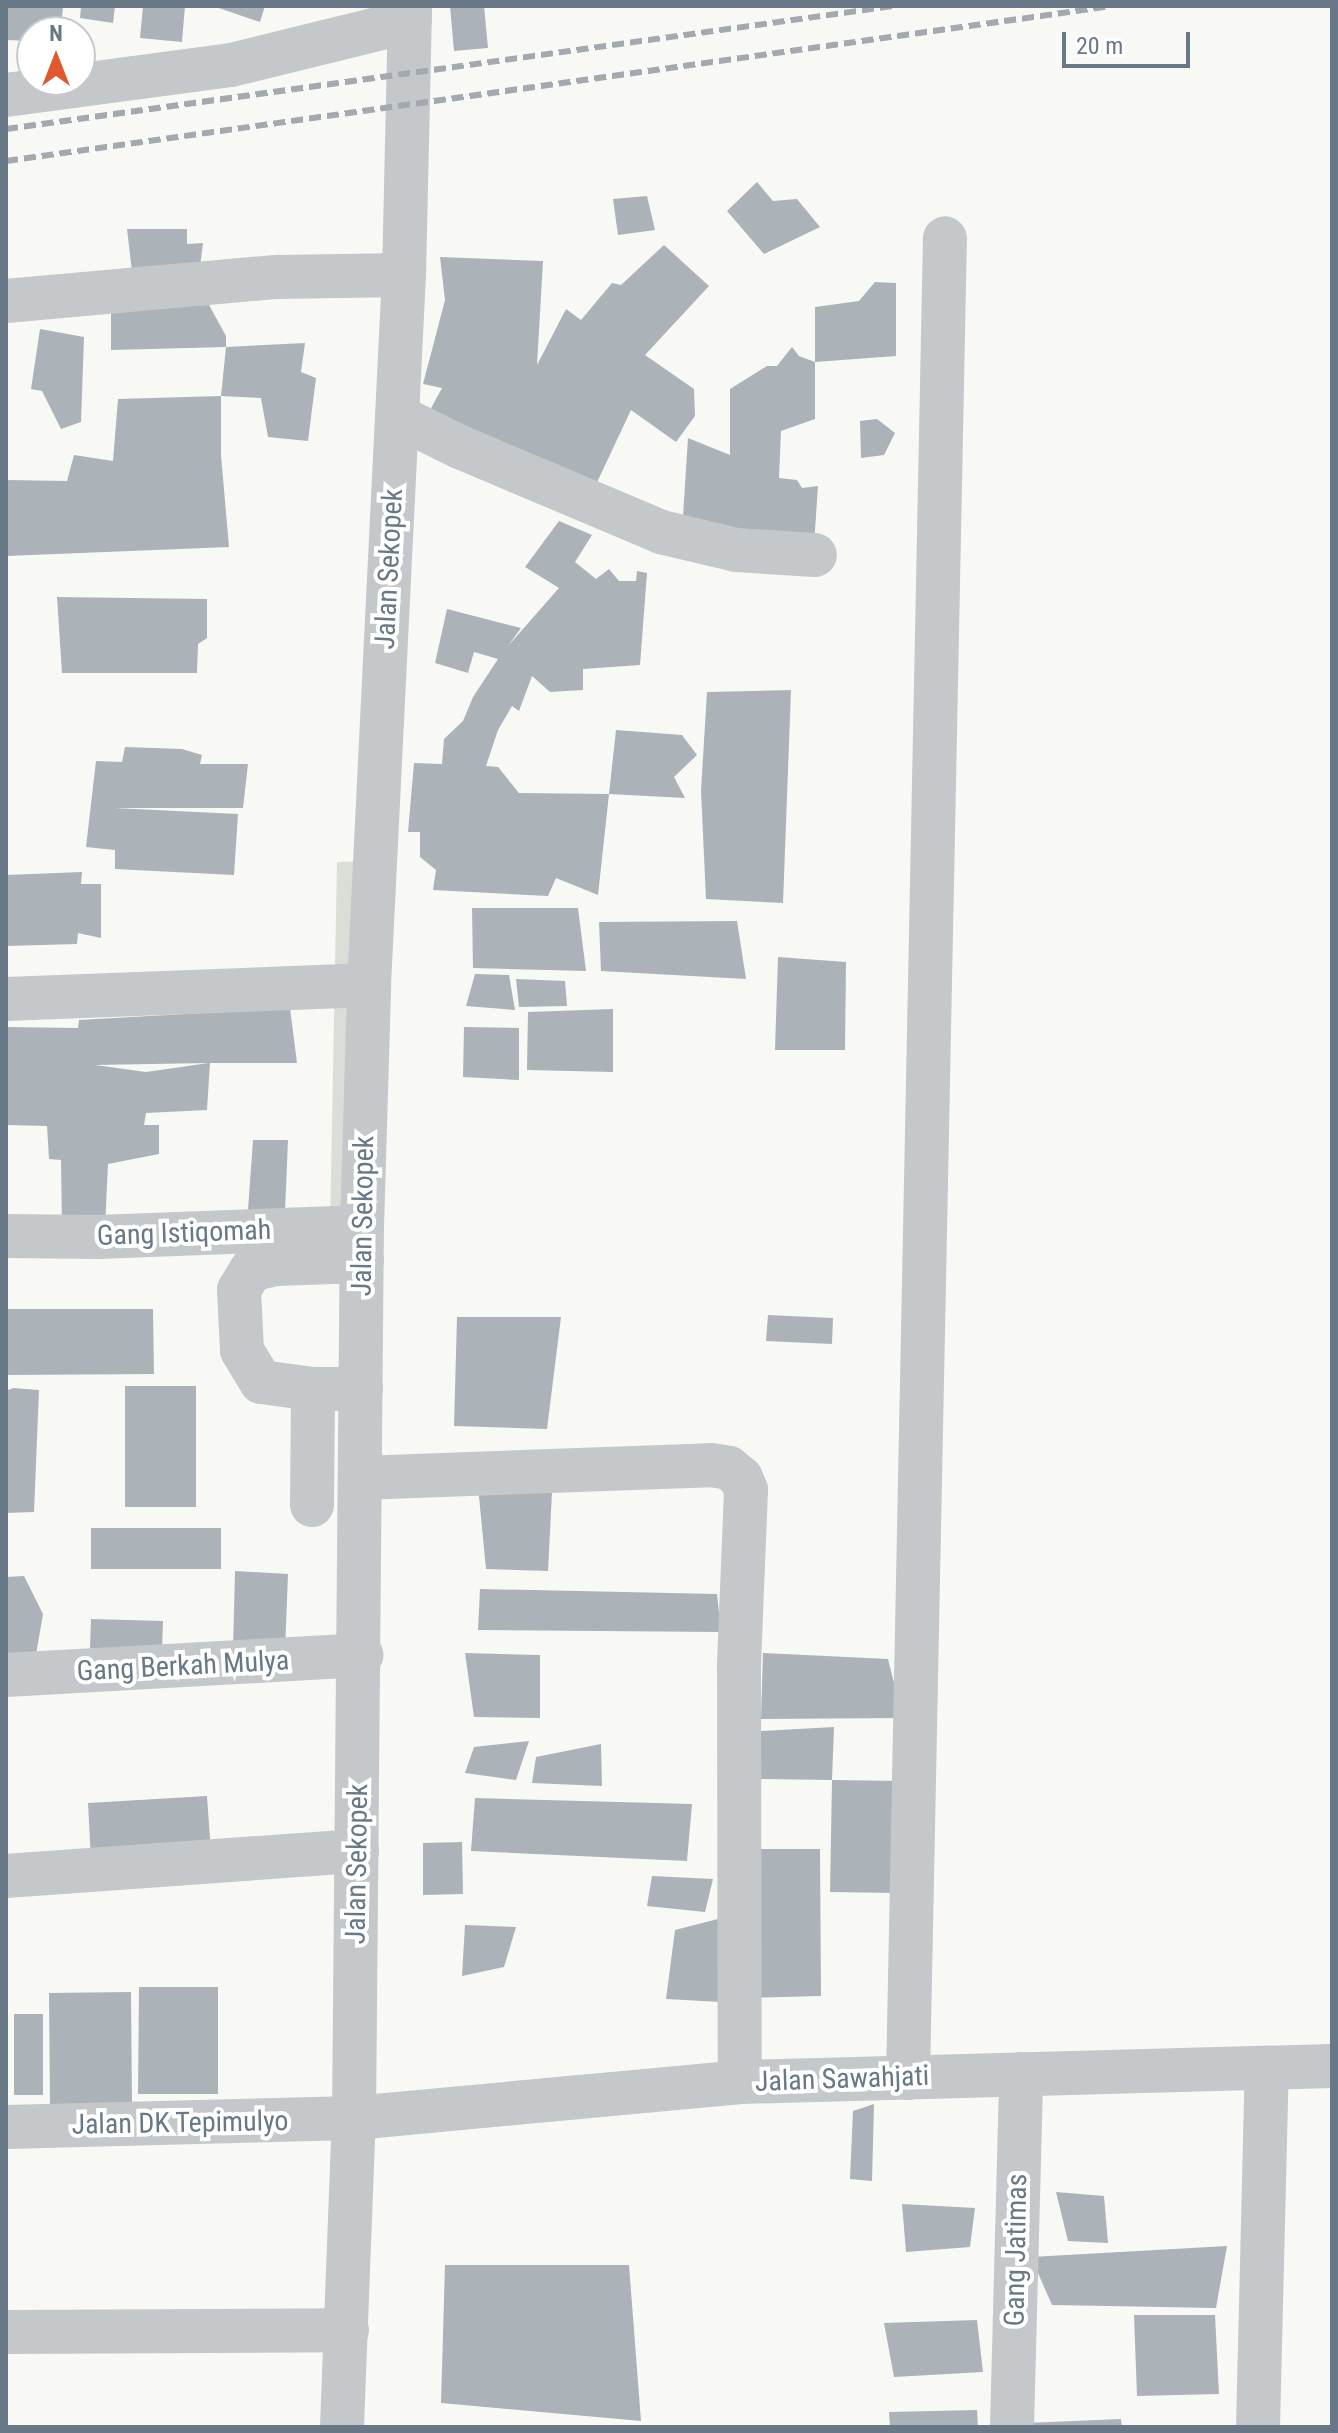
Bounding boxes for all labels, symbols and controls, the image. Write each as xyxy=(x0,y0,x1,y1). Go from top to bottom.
north arrow xyxy=(16,16,96,96)
scale bar xyxy=(1066,16,1194,66)
text: N xyxy=(49,21,63,46)
text: 20 m xyxy=(1076,32,1123,60)
street label: Jalan Sekopek xyxy=(368,488,410,650)
street label: Jalan Sekopek xyxy=(345,1135,381,1297)
street label: Gang Istiqomah xyxy=(96,1213,272,1253)
street label: Gang Berkah Mulya xyxy=(76,1644,290,1688)
street label: Jalan Sekopek xyxy=(339,1783,375,1945)
street label: Jalan Sawahjati xyxy=(754,2059,930,2099)
street label: Jalan DK Tepimulyo xyxy=(71,2104,289,2142)
street label: Gang Jatimas xyxy=(998,2173,1034,2327)

